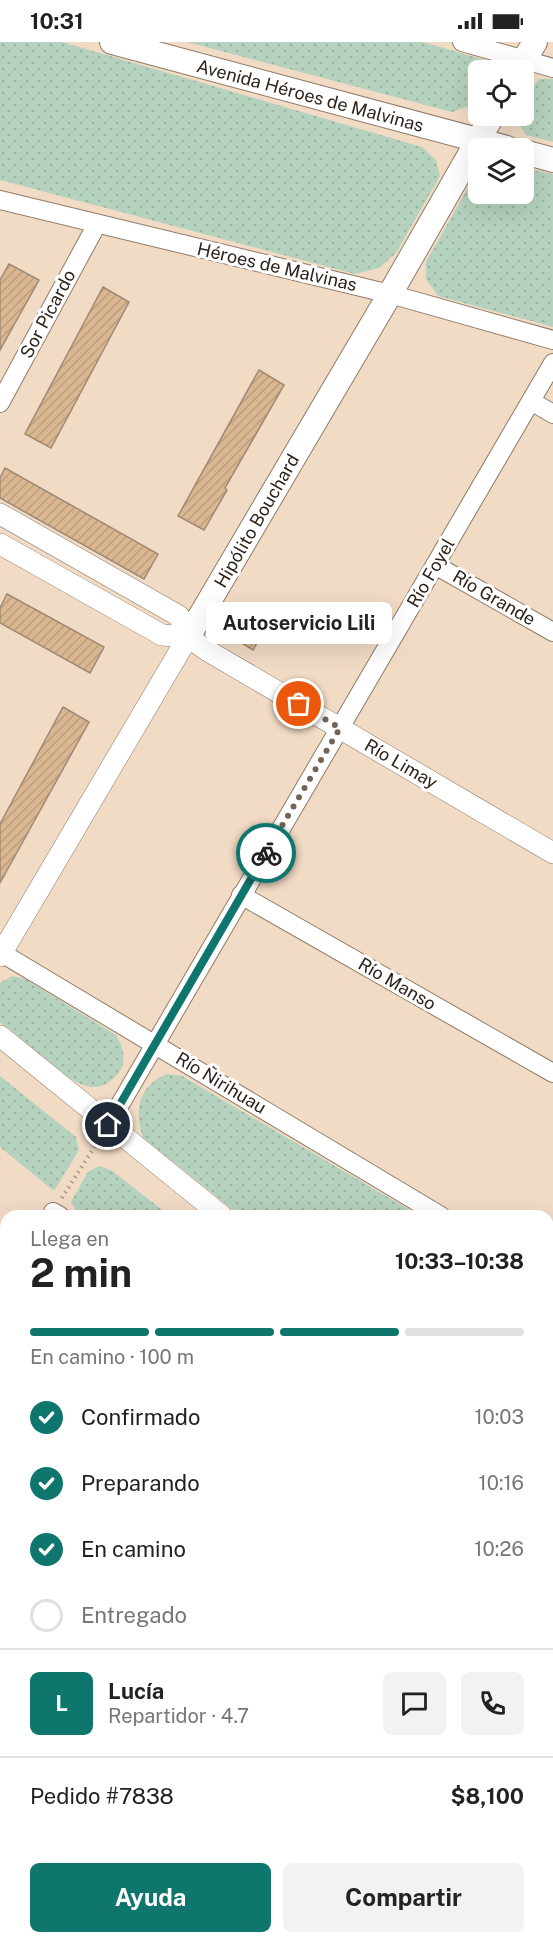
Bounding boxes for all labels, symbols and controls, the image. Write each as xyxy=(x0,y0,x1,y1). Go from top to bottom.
text: 10:31 xyxy=(30,8,84,34)
street label: Avenida Héroes de Malvinas xyxy=(194,55,426,136)
map controls xyxy=(468,60,534,204)
button: locate xyxy=(468,60,534,126)
button: layers xyxy=(468,138,534,204)
street label: Héroes de Malvinas xyxy=(195,238,359,295)
street label: Sor Picardo xyxy=(16,266,80,362)
street label: Hipólito Bouchard xyxy=(210,450,303,591)
street label: Río Foyel xyxy=(402,534,459,611)
street label: Río Grande xyxy=(449,565,539,630)
callout: Autoservicio Lili xyxy=(206,602,392,644)
text: Autoservicio Lili xyxy=(223,611,375,635)
pin xyxy=(273,678,324,729)
icon: bag xyxy=(282,687,315,720)
street label: Río Limay xyxy=(361,734,442,793)
courier xyxy=(236,823,296,883)
icon: bike xyxy=(250,837,283,870)
street label: Río Manso xyxy=(355,953,440,1014)
street label: Río Ñirihuau xyxy=(172,1046,271,1118)
pin xyxy=(82,1099,133,1150)
icon: home xyxy=(91,1108,124,1141)
text: Llega en xyxy=(30,1227,109,1251)
text: 10:33–10:38 xyxy=(395,1248,524,1274)
text: 2 min xyxy=(30,1250,132,1296)
text: En camino · 100 m xyxy=(30,1345,194,1369)
icon: check xyxy=(30,1401,63,1434)
text: Confirmado xyxy=(81,1404,200,1430)
text: 10:03 xyxy=(474,1405,524,1429)
icon: check xyxy=(30,1467,63,1500)
text: Preparando xyxy=(81,1470,200,1496)
text: 10:16 xyxy=(479,1471,524,1495)
icon: check xyxy=(30,1533,63,1566)
text: En camino xyxy=(81,1536,186,1562)
text: 10:26 xyxy=(474,1537,524,1561)
text: Entregado xyxy=(81,1602,187,1628)
button: chat xyxy=(383,1672,446,1735)
button: phone xyxy=(461,1672,524,1735)
text: Lucía xyxy=(108,1678,164,1704)
text: L xyxy=(55,1690,68,1716)
text: Repartidor · 4.7 xyxy=(108,1704,249,1728)
text: Pedido #7838 xyxy=(30,1783,174,1809)
text: $8,100 xyxy=(450,1783,524,1809)
button: Ayuda xyxy=(30,1863,271,1932)
button: Compartir xyxy=(283,1863,524,1932)

